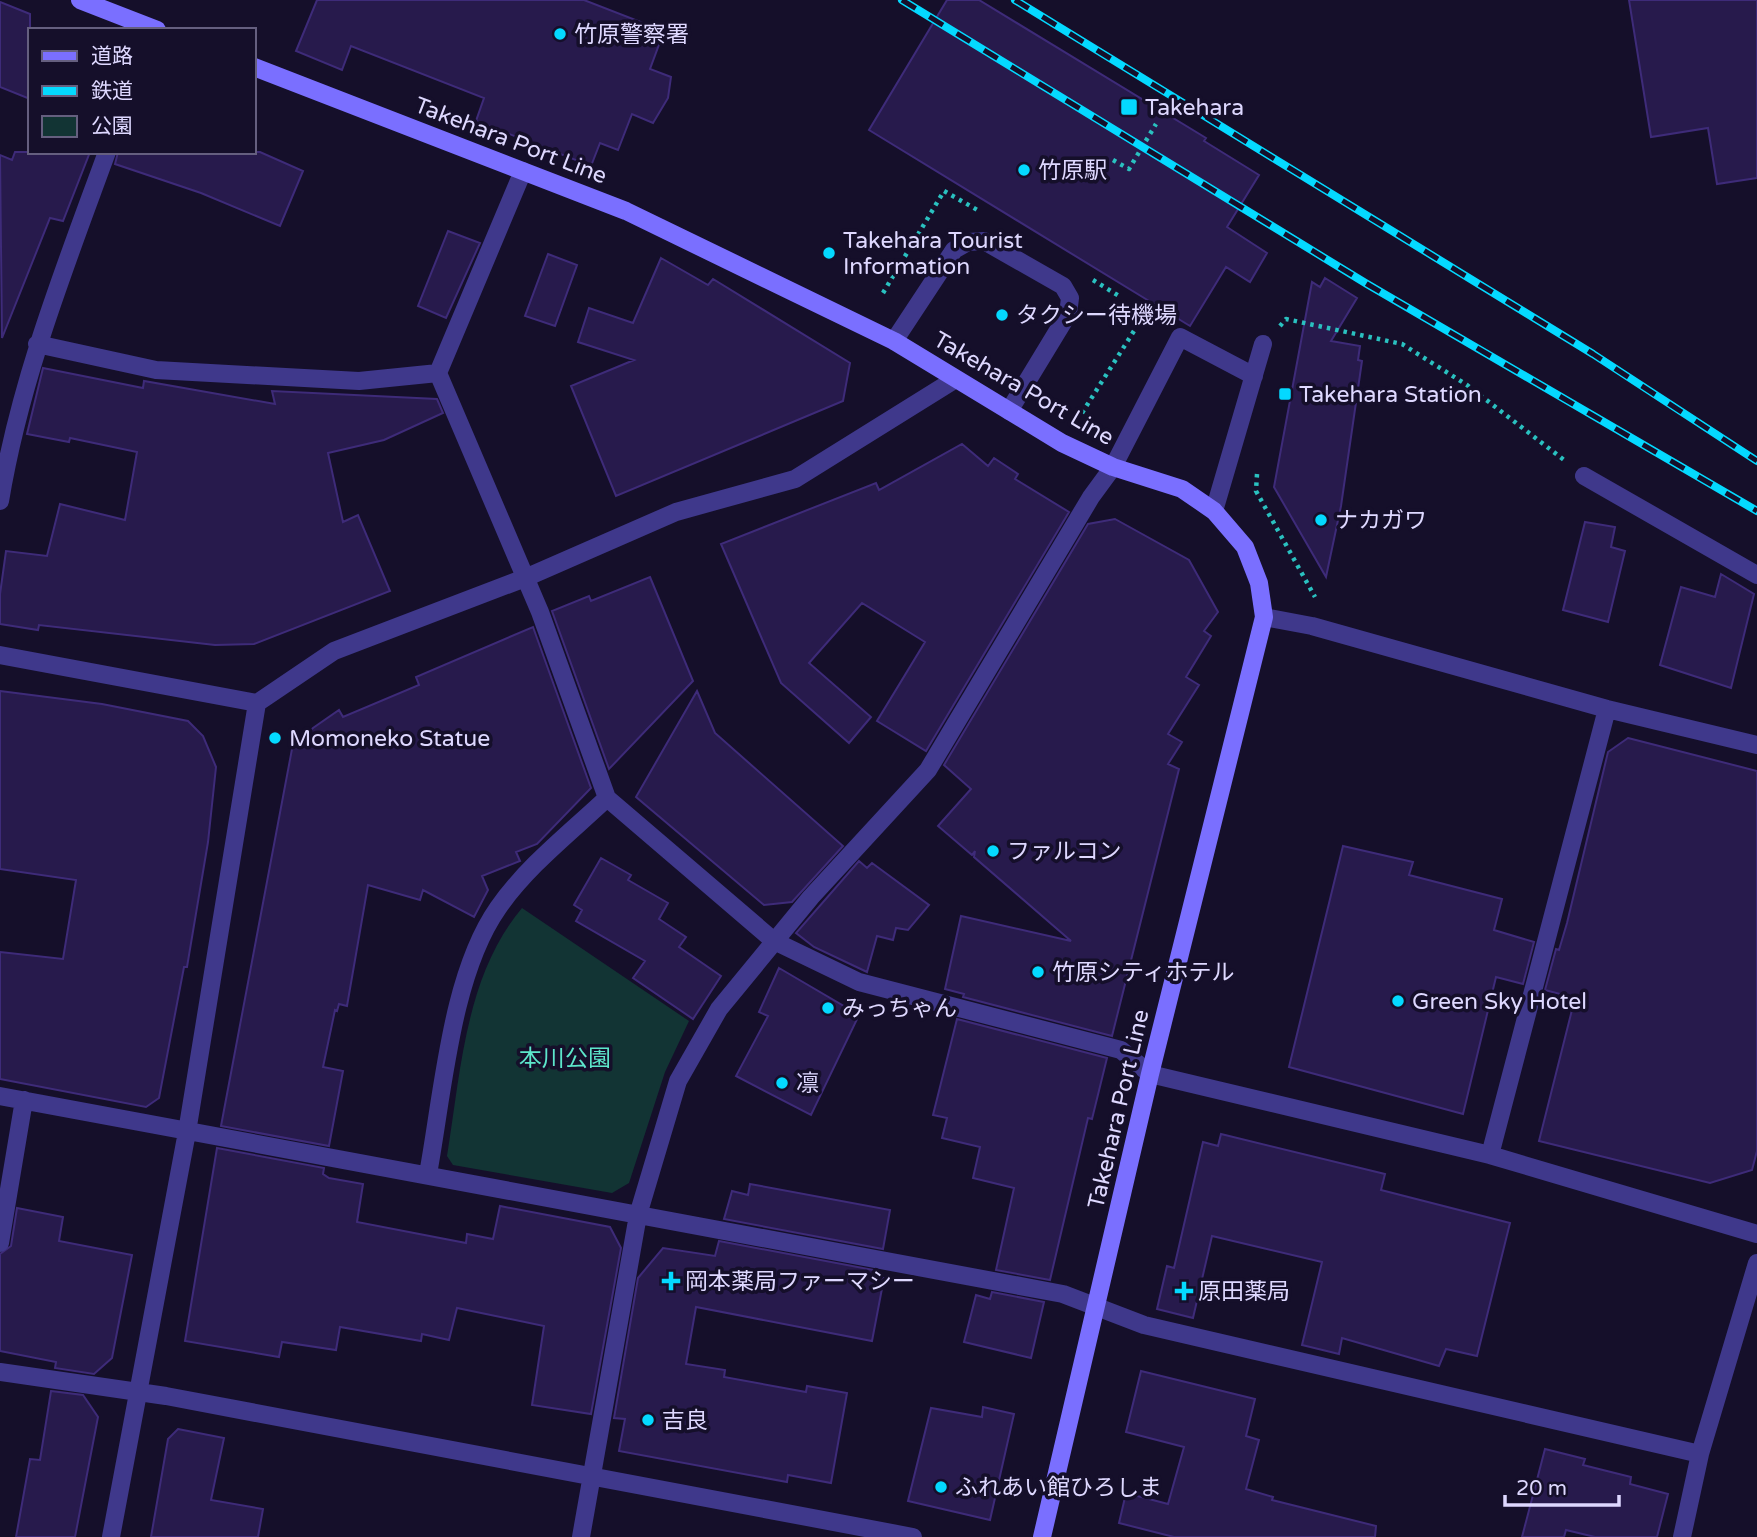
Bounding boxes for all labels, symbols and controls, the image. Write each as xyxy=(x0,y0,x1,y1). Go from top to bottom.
place label: 竹原警察署 xyxy=(574,21,689,49)
marker: 竹原警察署 xyxy=(552,26,568,42)
legend xyxy=(28,28,256,154)
text: 道路 xyxy=(91,44,133,69)
text: 鉄道 xyxy=(91,79,133,104)
street label: Takehara Port Line xyxy=(411,91,611,191)
place label: Takehara xyxy=(1145,94,1244,122)
marker: Takehara xyxy=(1119,97,1139,117)
text: 公園 xyxy=(91,114,133,139)
place label: 竹原駅 xyxy=(1038,157,1107,185)
marker: 竹原駅 xyxy=(1016,162,1032,178)
place label: Takehara Tourist Information xyxy=(843,227,1023,281)
marker: Takehara Tourist Information xyxy=(821,245,837,261)
place label: タクシー待機場 xyxy=(1016,302,1177,330)
marker: タクシー待機場 xyxy=(994,307,1010,323)
street label: Takehara Port Line xyxy=(928,326,1119,452)
place label: Takehara Station xyxy=(1299,381,1482,409)
marker: Takehara Station xyxy=(1277,386,1293,402)
place label: ナカガワ xyxy=(1335,507,1427,535)
marker: ナカガワ xyxy=(1313,512,1329,528)
place label: Momoneko Statue xyxy=(289,725,490,753)
marker: Momoneko Statue xyxy=(267,730,283,746)
place label: ファルコン xyxy=(1007,838,1122,866)
marker: ファルコン xyxy=(985,843,1001,859)
place label: 竹原シティホテル xyxy=(1052,959,1235,987)
marker: 竹原シティホテル xyxy=(1030,964,1046,980)
place label: Green Sky Hotel xyxy=(1412,988,1587,1016)
marker: Green Sky Hotel xyxy=(1390,993,1406,1009)
place label: みっちゃん xyxy=(842,995,957,1023)
marker: みっちゃん xyxy=(820,1000,836,1016)
street label: Takehara Port Line xyxy=(1082,1007,1156,1212)
park label: 本川公園 xyxy=(519,1045,611,1073)
place label: 凛 xyxy=(796,1070,819,1098)
marker: 凛 xyxy=(774,1075,790,1091)
place label: 岡本薬局ファーマシー xyxy=(685,1268,915,1296)
marker: 岡本薬局ファーマシー xyxy=(663,1273,679,1289)
place label: 原田薬局 xyxy=(1198,1278,1290,1306)
marker: 原田薬局 xyxy=(1176,1283,1192,1299)
place label: 吉良 xyxy=(662,1407,708,1435)
marker: 吉良 xyxy=(640,1412,656,1428)
scale bar xyxy=(1505,1464,1619,1508)
place label: ふれあい館ひろしま xyxy=(955,1474,1162,1502)
text: 20 m xyxy=(1516,1476,1567,1501)
marker: ふれあい館ひろしま xyxy=(933,1479,949,1495)

